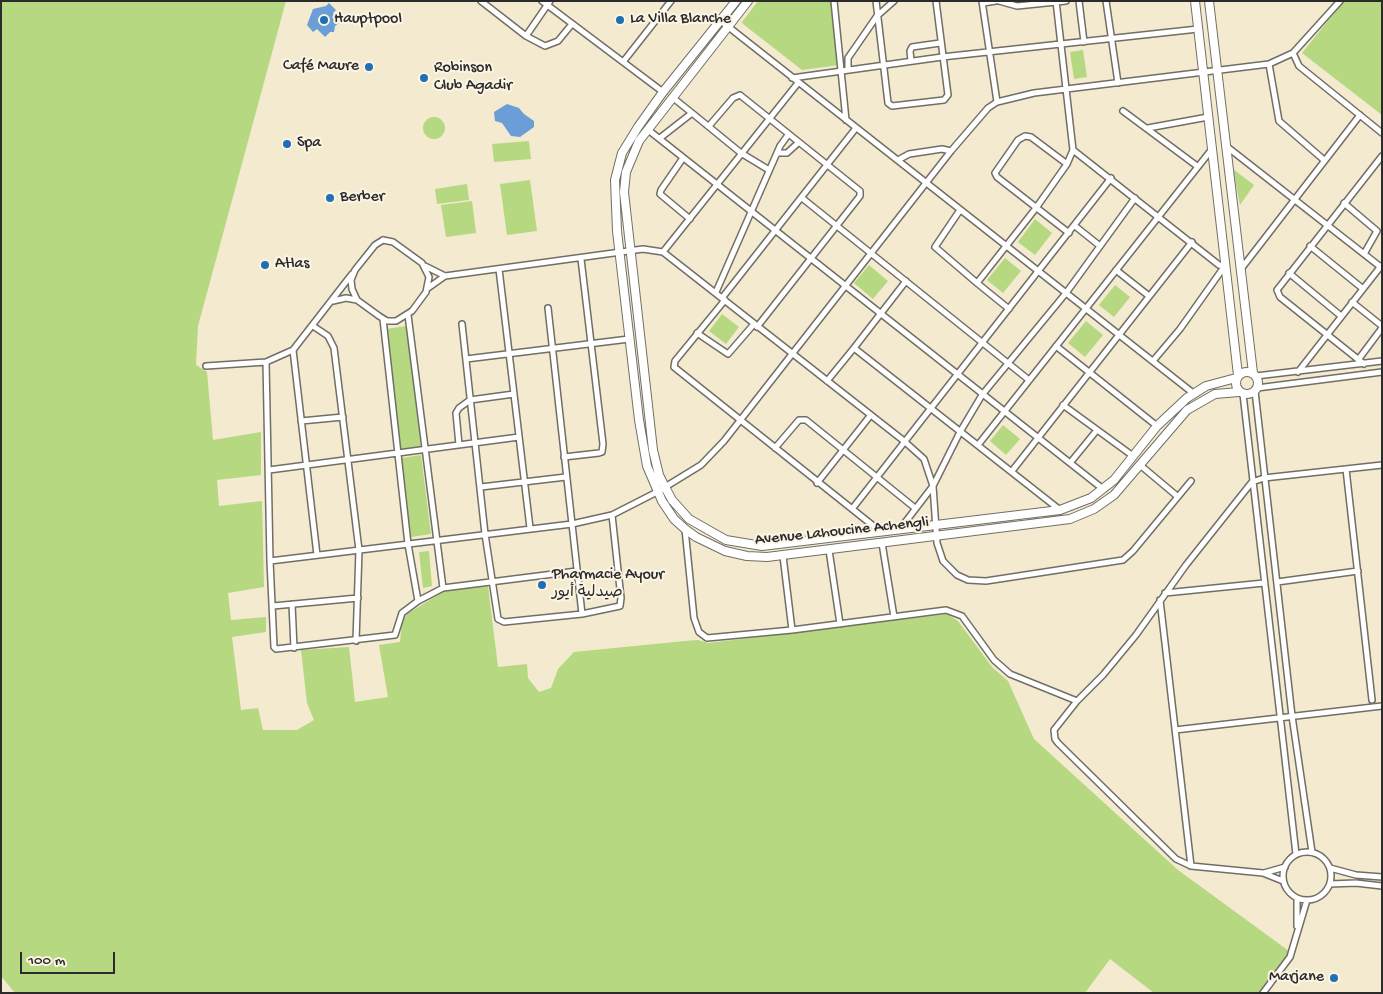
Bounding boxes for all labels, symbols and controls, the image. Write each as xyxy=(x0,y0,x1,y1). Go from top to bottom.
place label: Hauptpool xyxy=(334,10,402,30)
place label: La Villa Blanche xyxy=(630,10,731,30)
marker: Hauptpool xyxy=(318,14,330,26)
marker: La Villa Blanche xyxy=(614,14,626,26)
place label: Café Maure xyxy=(283,57,359,77)
place label: Robinson Club Agadir xyxy=(434,59,512,97)
marker: Café Maure xyxy=(363,61,375,73)
marker: Robinson Club Agadir xyxy=(418,72,430,84)
place label: Spa xyxy=(297,134,321,154)
marker: Spa xyxy=(281,138,293,150)
place label: Berber xyxy=(340,188,384,208)
marker: Berber xyxy=(324,192,336,204)
place label: Atlas xyxy=(275,255,309,275)
marker: Atlas xyxy=(259,259,271,271)
street label: Avenue Lahoucine Achengli xyxy=(754,513,930,551)
place label: Pharmacie Ayour صيدلية أيور xyxy=(552,566,664,604)
marker: Pharmacie Ayour صيدلية أيور xyxy=(536,579,548,591)
scale bar xyxy=(22,942,118,974)
text: 100 m xyxy=(28,952,65,970)
place label: Marjane xyxy=(1269,968,1324,988)
marker: Marjane xyxy=(1328,972,1340,984)

